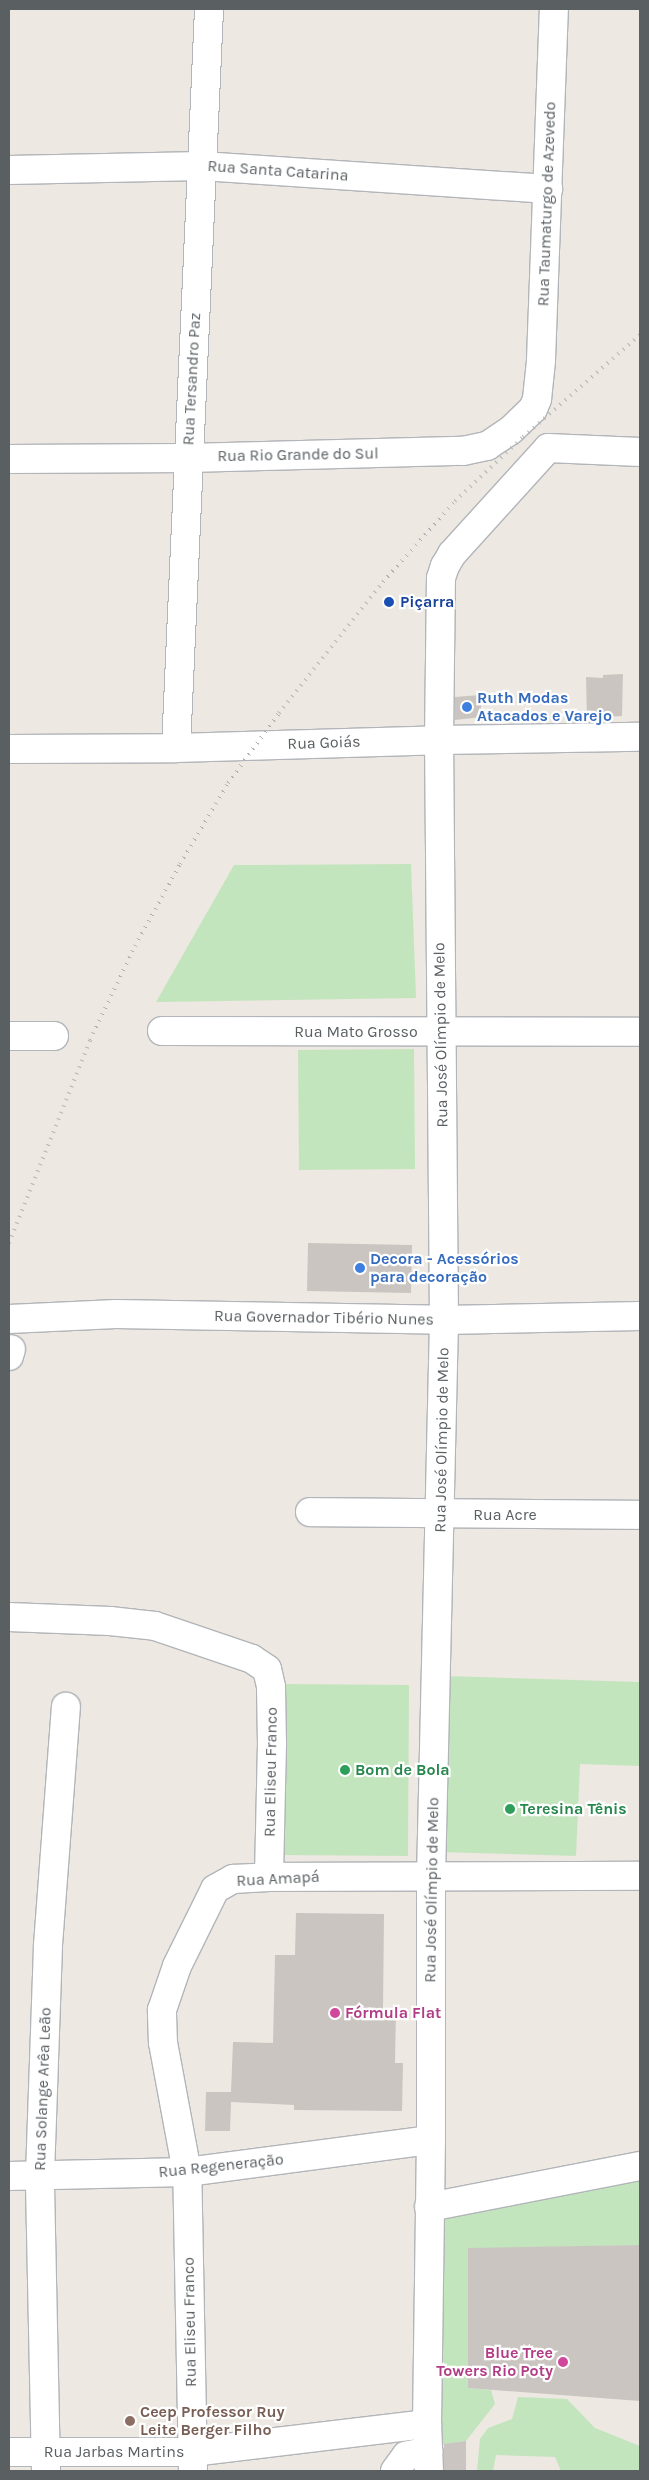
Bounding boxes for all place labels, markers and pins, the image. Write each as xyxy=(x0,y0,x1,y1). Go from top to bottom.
place label: Piçarra xyxy=(400,592,454,612)
marker: Piçarra xyxy=(382,595,396,609)
place label: Ruth Modas Atacados e Varejo xyxy=(477,688,612,726)
marker: Ruth Modas Atacados e Varejo xyxy=(461,701,473,713)
place label: Decora - Acessórios para decoração xyxy=(370,1249,519,1287)
marker: Decora - Acessórios para decoração xyxy=(354,1262,366,1274)
place label: Bom de Bola xyxy=(355,1760,450,1780)
marker: Bom de Bola xyxy=(339,1764,351,1776)
place label: Teresina Tênis xyxy=(520,1799,627,1819)
marker: Teresina Tênis xyxy=(504,1803,516,1815)
place label: Fórmula Flat xyxy=(345,2003,441,2023)
marker: Fórmula Flat xyxy=(329,2007,341,2019)
place label: Blue Tree Towers Rio Poty xyxy=(436,2343,553,2381)
marker: Blue Tree Towers Rio Poty xyxy=(557,2356,569,2368)
place label: Ceep Professor Ruy Leite Berger Filho xyxy=(140,2402,285,2440)
marker: Ceep Professor Ruy Leite Berger Filho xyxy=(124,2415,136,2427)

